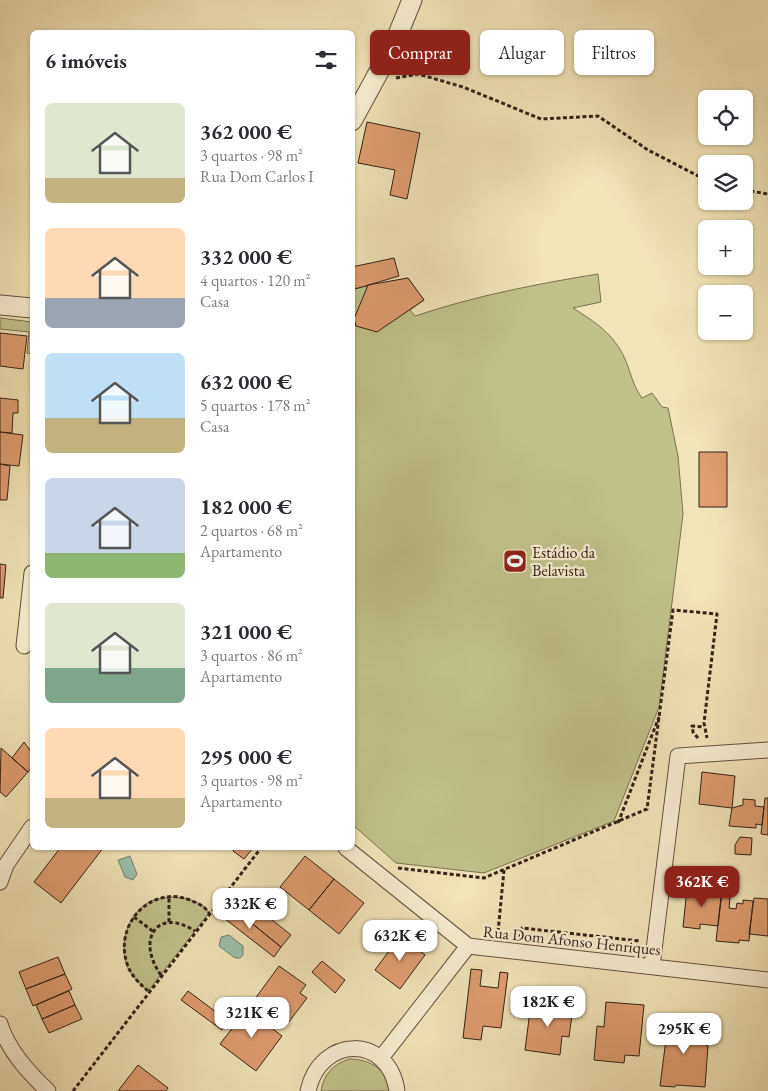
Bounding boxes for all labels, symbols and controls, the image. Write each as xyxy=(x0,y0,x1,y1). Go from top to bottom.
chip: Comprar xyxy=(370,30,470,75)
chip: Alugar xyxy=(480,30,564,75)
chip: Filtros xyxy=(574,30,654,75)
icon: filters xyxy=(312,46,340,74)
text: 6 imóveis xyxy=(45,47,127,74)
map controls xyxy=(698,90,753,340)
button: locate xyxy=(698,90,753,145)
text: 362 000 € xyxy=(200,118,292,145)
icon: home xyxy=(85,123,145,183)
text: 3 quartos · 98 m² xyxy=(200,145,303,166)
button: layers xyxy=(698,155,753,210)
text: Rua Dom Carlos I xyxy=(200,166,314,187)
button: + xyxy=(698,220,753,275)
text: 332 000 € xyxy=(200,243,292,270)
icon: home xyxy=(85,248,145,308)
text: 4 quartos · 120 m² xyxy=(200,270,311,291)
button: − xyxy=(698,285,753,340)
text: Casa xyxy=(200,291,229,312)
text: 632 000 € xyxy=(200,368,292,395)
icon: home xyxy=(85,373,145,433)
text: 5 quartos · 178 m² xyxy=(200,395,311,416)
text: Casa xyxy=(200,416,229,437)
text: 182 000 € xyxy=(200,493,292,520)
icon: home xyxy=(85,498,145,558)
text: 2 quartos · 68 m² xyxy=(200,520,303,541)
text: Apartamento xyxy=(200,541,282,562)
place label: Estádio da Belavista xyxy=(532,542,596,581)
sports icon: Estádio da Belavista xyxy=(502,548,528,574)
text: 321 000 € xyxy=(200,618,292,645)
icon: home xyxy=(85,623,145,683)
text: 3 quartos · 86 m² xyxy=(200,645,303,666)
text: Apartamento xyxy=(200,666,282,687)
text: 295 000 € xyxy=(200,743,292,770)
icon: home xyxy=(85,748,145,808)
text: 3 quartos · 98 m² xyxy=(200,770,303,791)
text: Apartamento xyxy=(200,791,282,812)
pin: 362K € xyxy=(661,866,743,908)
text: 362K € xyxy=(675,871,729,892)
pin: 332K € xyxy=(209,888,291,930)
text: 332K € xyxy=(223,893,277,914)
pin: 632K € xyxy=(359,920,441,962)
street label: Rua Dom Afonso Henriques xyxy=(482,921,662,960)
text: 632K € xyxy=(373,925,427,946)
pin: 182K € xyxy=(507,986,589,1028)
text: 182K € xyxy=(521,991,575,1012)
pin: 321K € xyxy=(211,996,293,1039)
text: 321K € xyxy=(225,1002,279,1023)
pin: 295K € xyxy=(643,1012,725,1055)
text: 295K € xyxy=(657,1018,711,1039)

